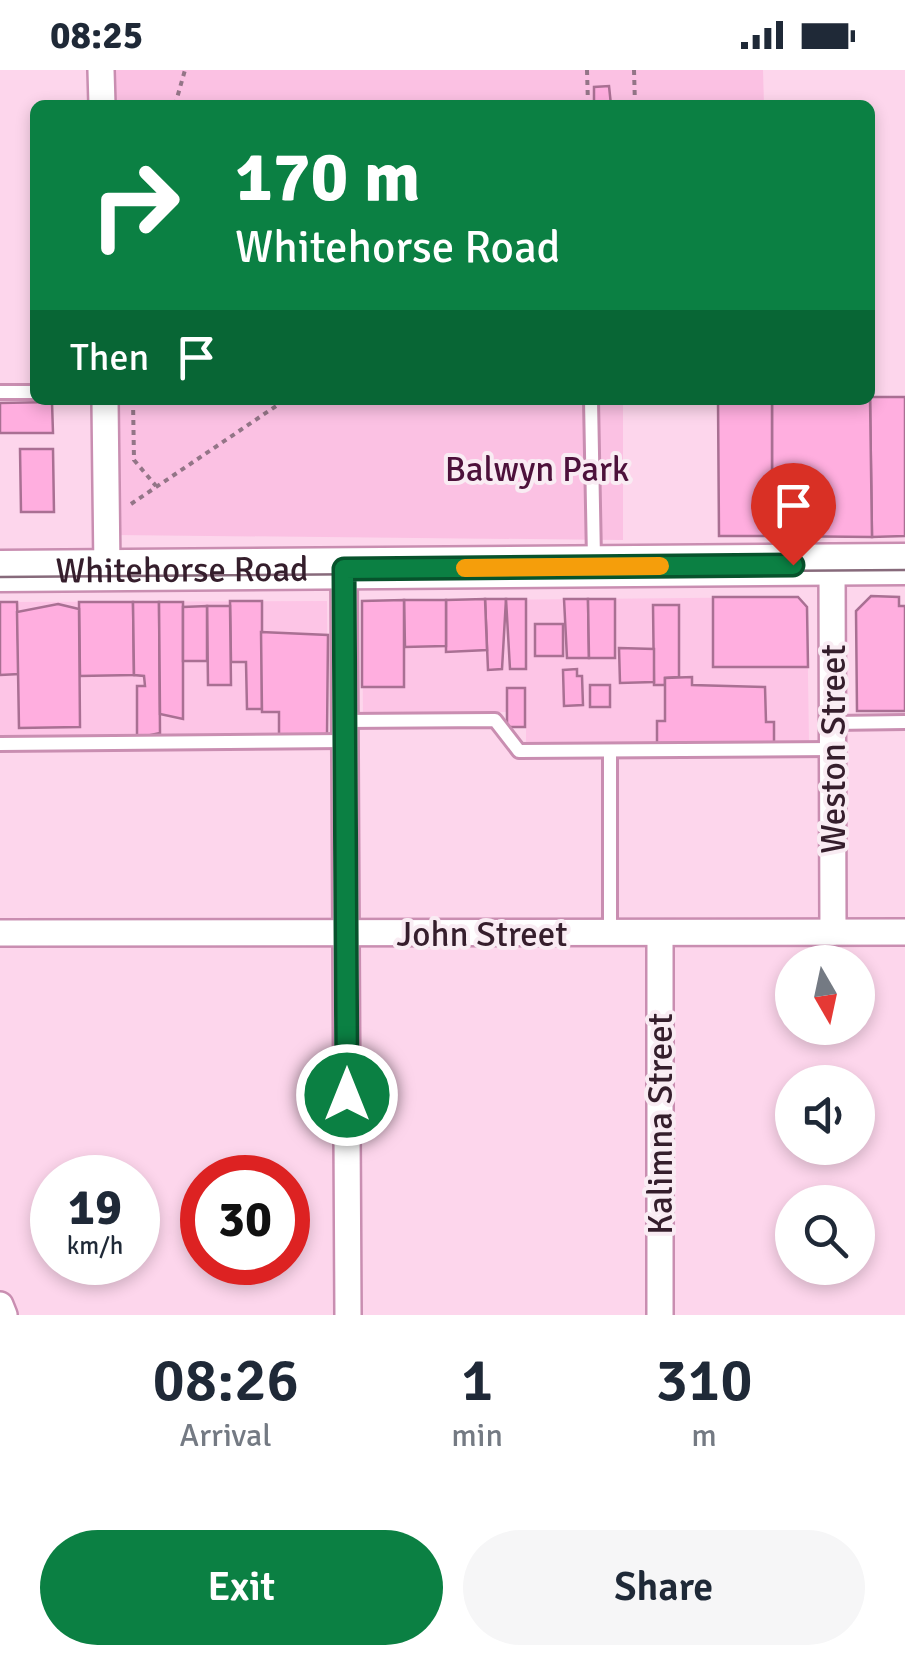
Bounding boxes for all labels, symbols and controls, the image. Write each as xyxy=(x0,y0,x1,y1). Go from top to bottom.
text: 08:25 xyxy=(50,12,143,59)
text: 170 m xyxy=(235,134,420,220)
icon: right xyxy=(70,140,200,270)
text: Whitehorse Road xyxy=(235,220,560,275)
icon: arrive xyxy=(169,330,224,385)
text: Then xyxy=(70,334,149,381)
park label: Balwyn Park xyxy=(445,448,629,491)
pin xyxy=(751,463,836,566)
icon: arrive xyxy=(766,478,821,533)
street label: Whitehorse Road xyxy=(55,548,309,593)
street label: Weston Street xyxy=(812,644,855,854)
street label: John Street xyxy=(397,913,567,956)
north arrow xyxy=(775,945,875,1045)
map controls xyxy=(775,945,875,1285)
street label: Kalimna Street xyxy=(639,1013,682,1235)
position arrow xyxy=(295,1043,399,1147)
button: sound xyxy=(775,1065,875,1165)
speed limit sign: 30 xyxy=(180,1155,310,1285)
text: 19 xyxy=(68,1177,122,1239)
button: search xyxy=(775,1185,875,1285)
text: km/h xyxy=(67,1230,123,1261)
text: 08:26 xyxy=(152,1344,299,1418)
text: 1 xyxy=(461,1344,493,1418)
text: 310 xyxy=(655,1344,753,1418)
text: Arrival xyxy=(180,1416,272,1455)
text: min xyxy=(451,1416,503,1455)
text: m xyxy=(691,1416,717,1455)
button: Exit xyxy=(40,1530,443,1645)
button: Share xyxy=(463,1530,865,1645)

